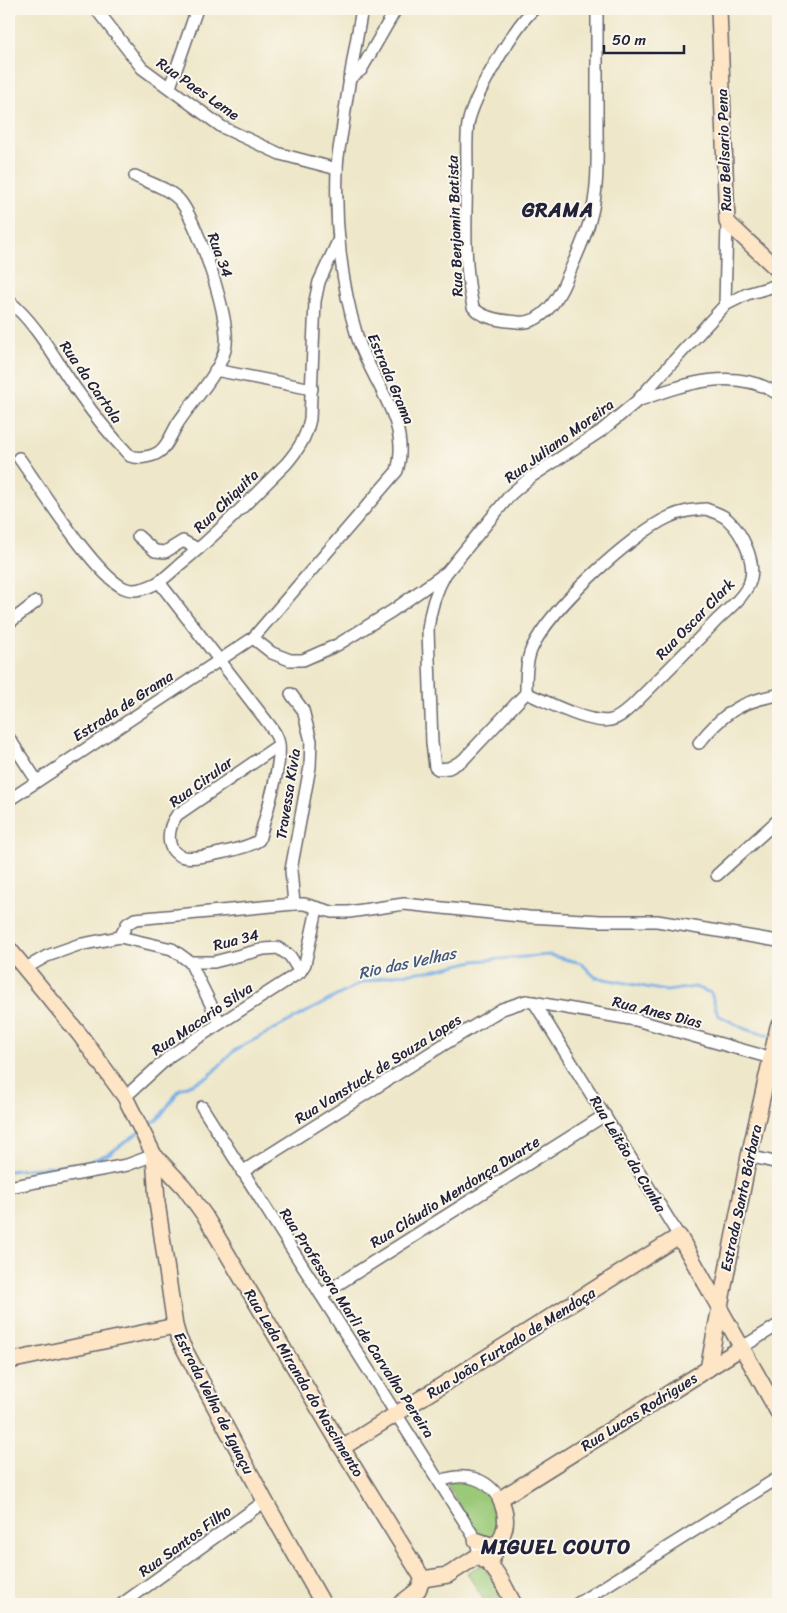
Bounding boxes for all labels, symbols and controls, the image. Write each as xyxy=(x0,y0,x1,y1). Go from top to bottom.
scale bar xyxy=(604,22,684,54)
text: 50 m xyxy=(612,27,647,53)
street label: Rua Paes Leme xyxy=(151,51,245,127)
street label: Rua Belisario Pena xyxy=(709,88,739,212)
street label: Rua Benjamin Batista xyxy=(440,154,470,297)
district label: GRAMA xyxy=(521,193,594,228)
street label: Rua 34 xyxy=(200,229,240,281)
street label: Estrada Grama xyxy=(360,329,422,429)
street label: Rua da Cartola xyxy=(53,335,130,429)
street label: Rua Juliano Moreira xyxy=(499,392,620,490)
street label: Rua Chiquita xyxy=(187,462,265,539)
street label: Rua Oscar Clark xyxy=(649,572,741,666)
street label: Estrada de Grama xyxy=(67,663,179,748)
street label: Travessa Kivia xyxy=(268,746,308,841)
street label: Rua Cirular xyxy=(163,749,239,814)
street label: Rua 34 xyxy=(210,922,262,958)
water label: Rio das Velhas xyxy=(355,938,460,987)
street label: Rua Macario Silva xyxy=(146,975,259,1063)
street label: Rua Anes Dias xyxy=(610,988,705,1036)
street label: Rua Vanstuck de Souza Lopes xyxy=(289,1007,467,1131)
street label: Rua Leitão da Cunha xyxy=(583,1090,674,1218)
street label: Estrada Santa Bárbara xyxy=(713,1122,769,1274)
street label: Rua Cláudio Mendonça Duarte xyxy=(365,1129,545,1255)
street label: Rua Professora Marli de Carvalho Pereira xyxy=(273,1203,442,1444)
street label: Rua João Furtado de Mendoça xyxy=(421,1280,601,1406)
street label: Rua Leda Miranda do Nascimento xyxy=(237,1284,371,1483)
street label: Estrada Velha de Iguaçu xyxy=(167,1327,261,1479)
street label: Rua Lucas Rodrigues xyxy=(575,1365,703,1458)
street label: Rua Santos Filho xyxy=(133,1498,237,1584)
district label: MIGUEL COUTO xyxy=(480,1530,631,1565)

